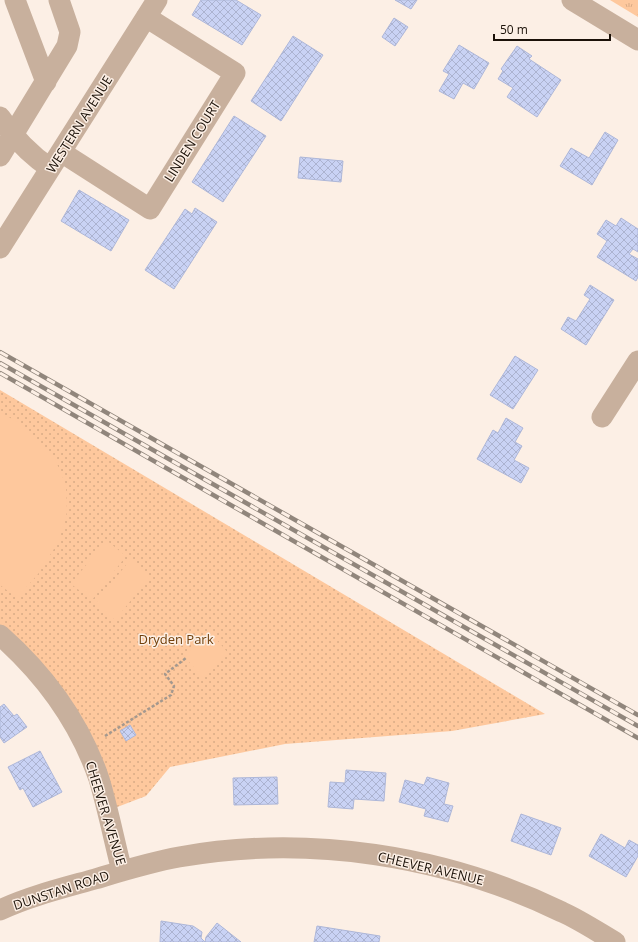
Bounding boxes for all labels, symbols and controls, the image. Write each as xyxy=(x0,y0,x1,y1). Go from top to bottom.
scale bar xyxy=(494,16,610,42)
text: 50 m xyxy=(500,21,528,38)
street label: WESTERN AVENUE xyxy=(42,72,116,176)
street label: LINDEN COURT xyxy=(160,96,225,185)
park label: Dryden Park xyxy=(138,630,214,648)
street label: CHEEVER AVENUE xyxy=(82,759,130,867)
street label: CHEEVER AVENUE xyxy=(376,847,486,889)
street label: DUNSTAN ROAD xyxy=(11,866,111,914)

